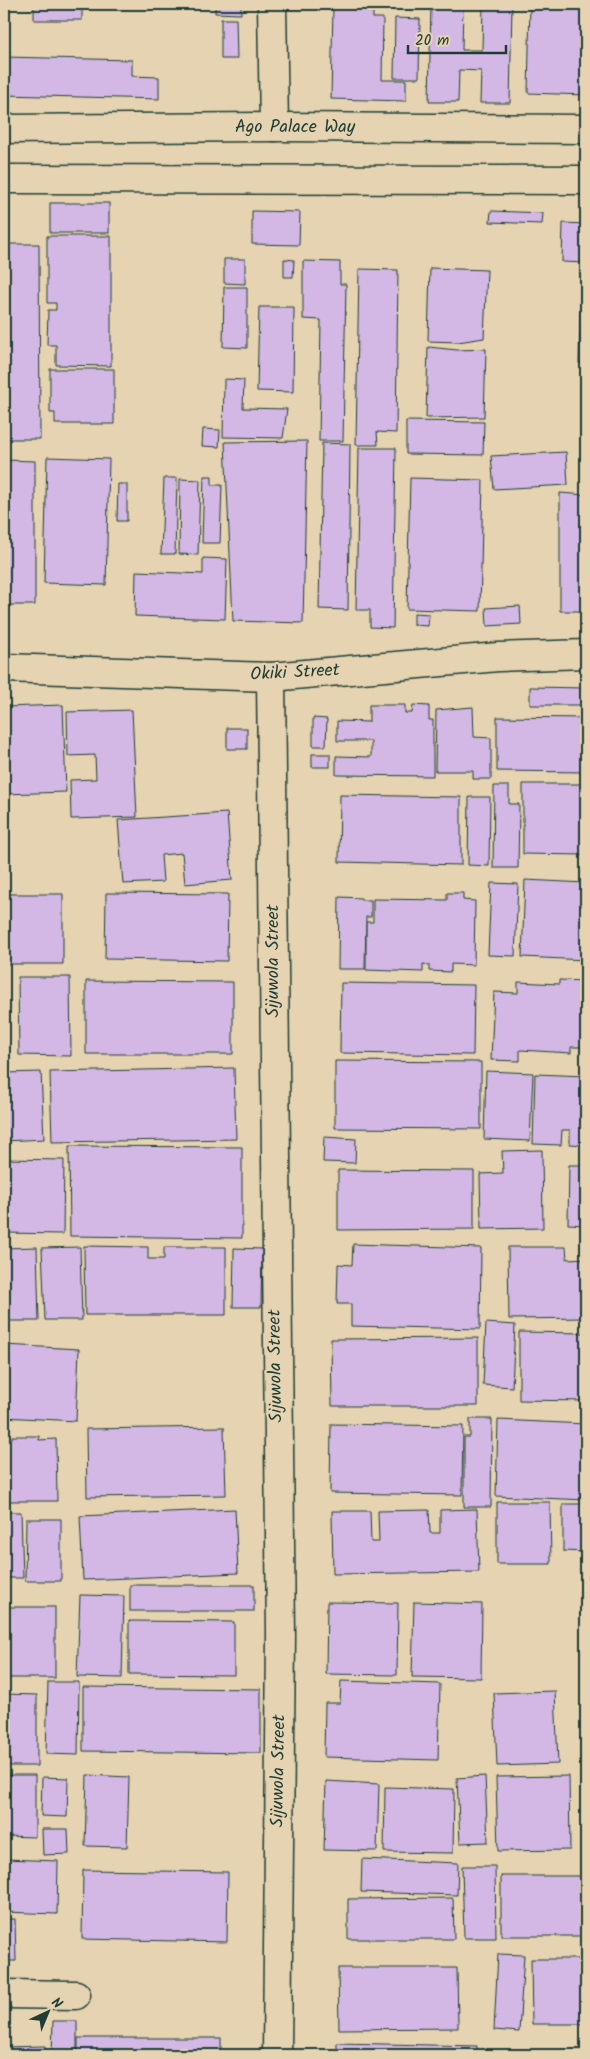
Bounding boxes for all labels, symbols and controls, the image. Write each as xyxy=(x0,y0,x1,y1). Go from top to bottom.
scale bar xyxy=(408,22,505,54)
text: 20 m xyxy=(415,29,449,53)
street label: Ago Palace Way xyxy=(235,113,356,142)
street label: Okiki Street xyxy=(250,656,341,690)
street label: Sijuwola Street xyxy=(259,903,288,1018)
street label: Sijuwola Street xyxy=(260,1308,291,1423)
street label: Sijuwola Street xyxy=(264,1713,295,1828)
north arrow xyxy=(22,1986,72,2036)
text: N xyxy=(46,1992,67,2014)

